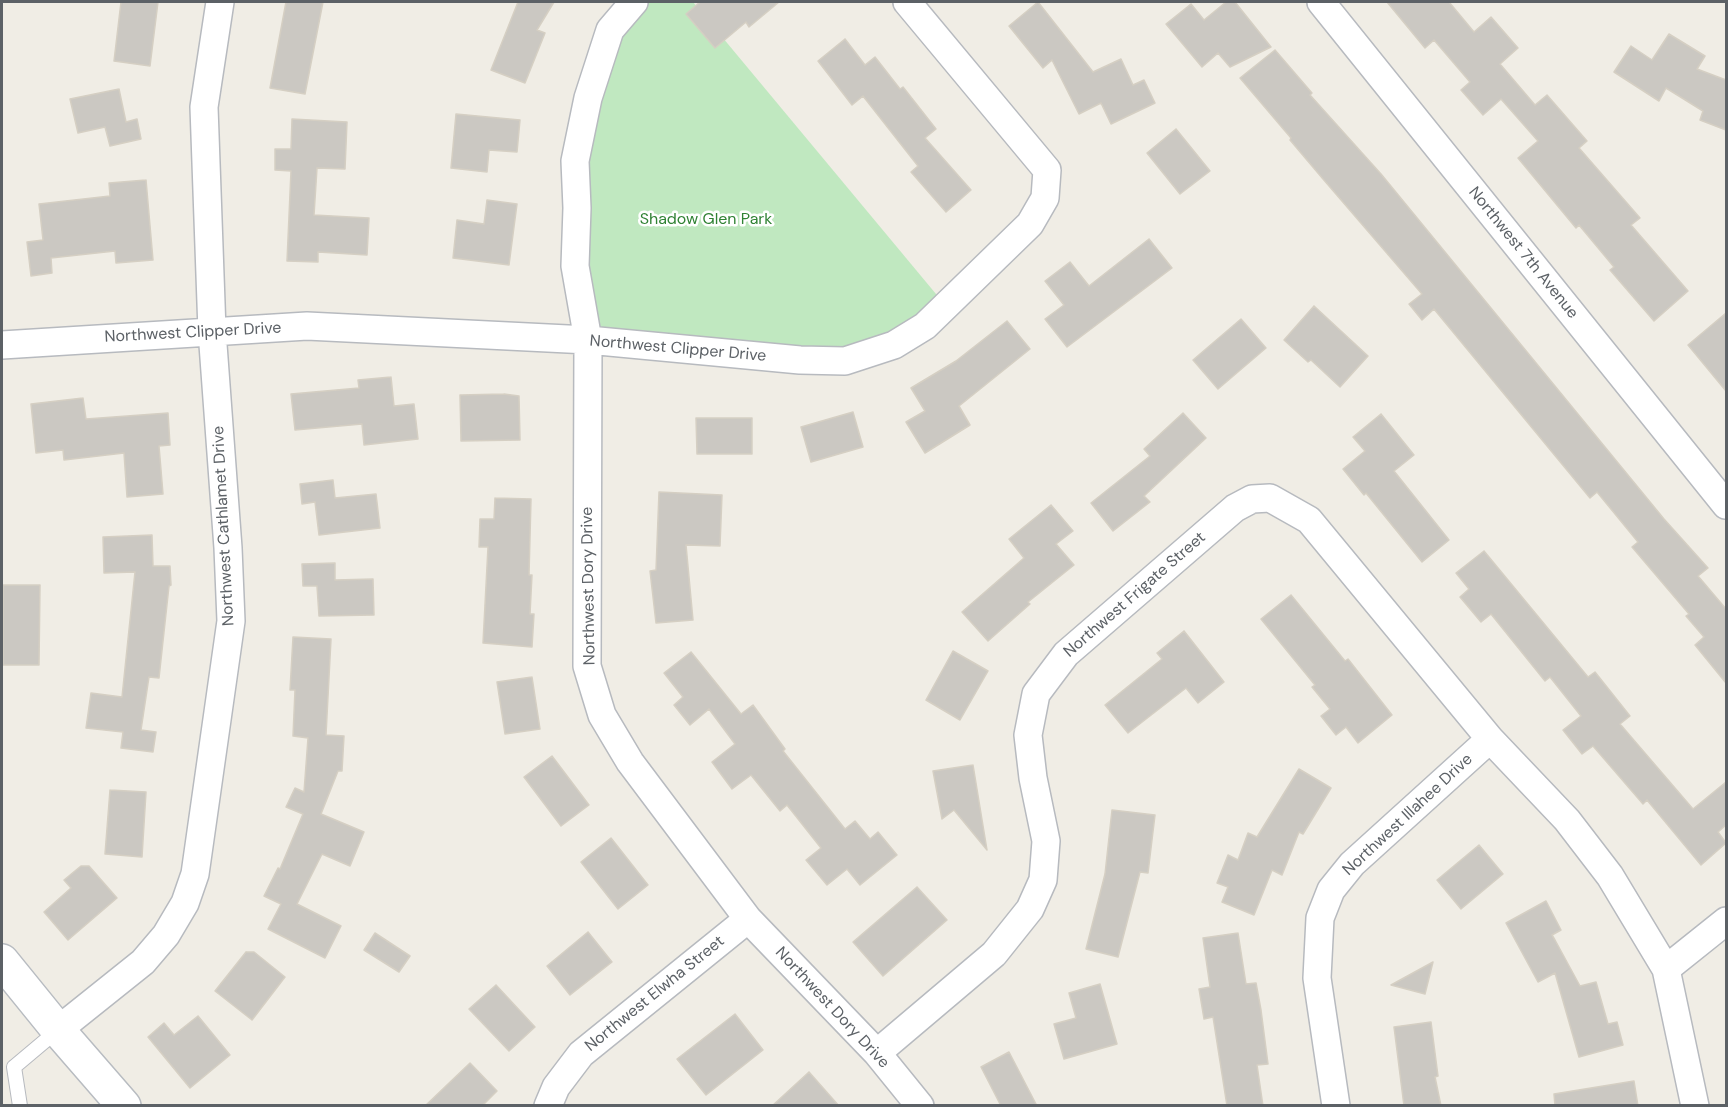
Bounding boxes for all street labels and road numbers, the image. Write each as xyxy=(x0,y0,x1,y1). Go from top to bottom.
street label: Northwest 7th Avenue xyxy=(1464,183,1582,323)
street label: Northwest Clipper Drive xyxy=(104,319,282,347)
street label: Northwest Clipper Drive xyxy=(589,332,767,366)
street label: Northwest Cathlamet Drive xyxy=(209,425,239,627)
street label: Northwest Dory Drive xyxy=(578,507,600,665)
street label: Northwest Frigate Street xyxy=(1060,528,1210,662)
street label: Northwest Illahee Drive xyxy=(1339,750,1477,880)
street label: Northwest Elwha Street xyxy=(582,932,728,1056)
street label: Northwest Dory Drive xyxy=(771,943,893,1073)

